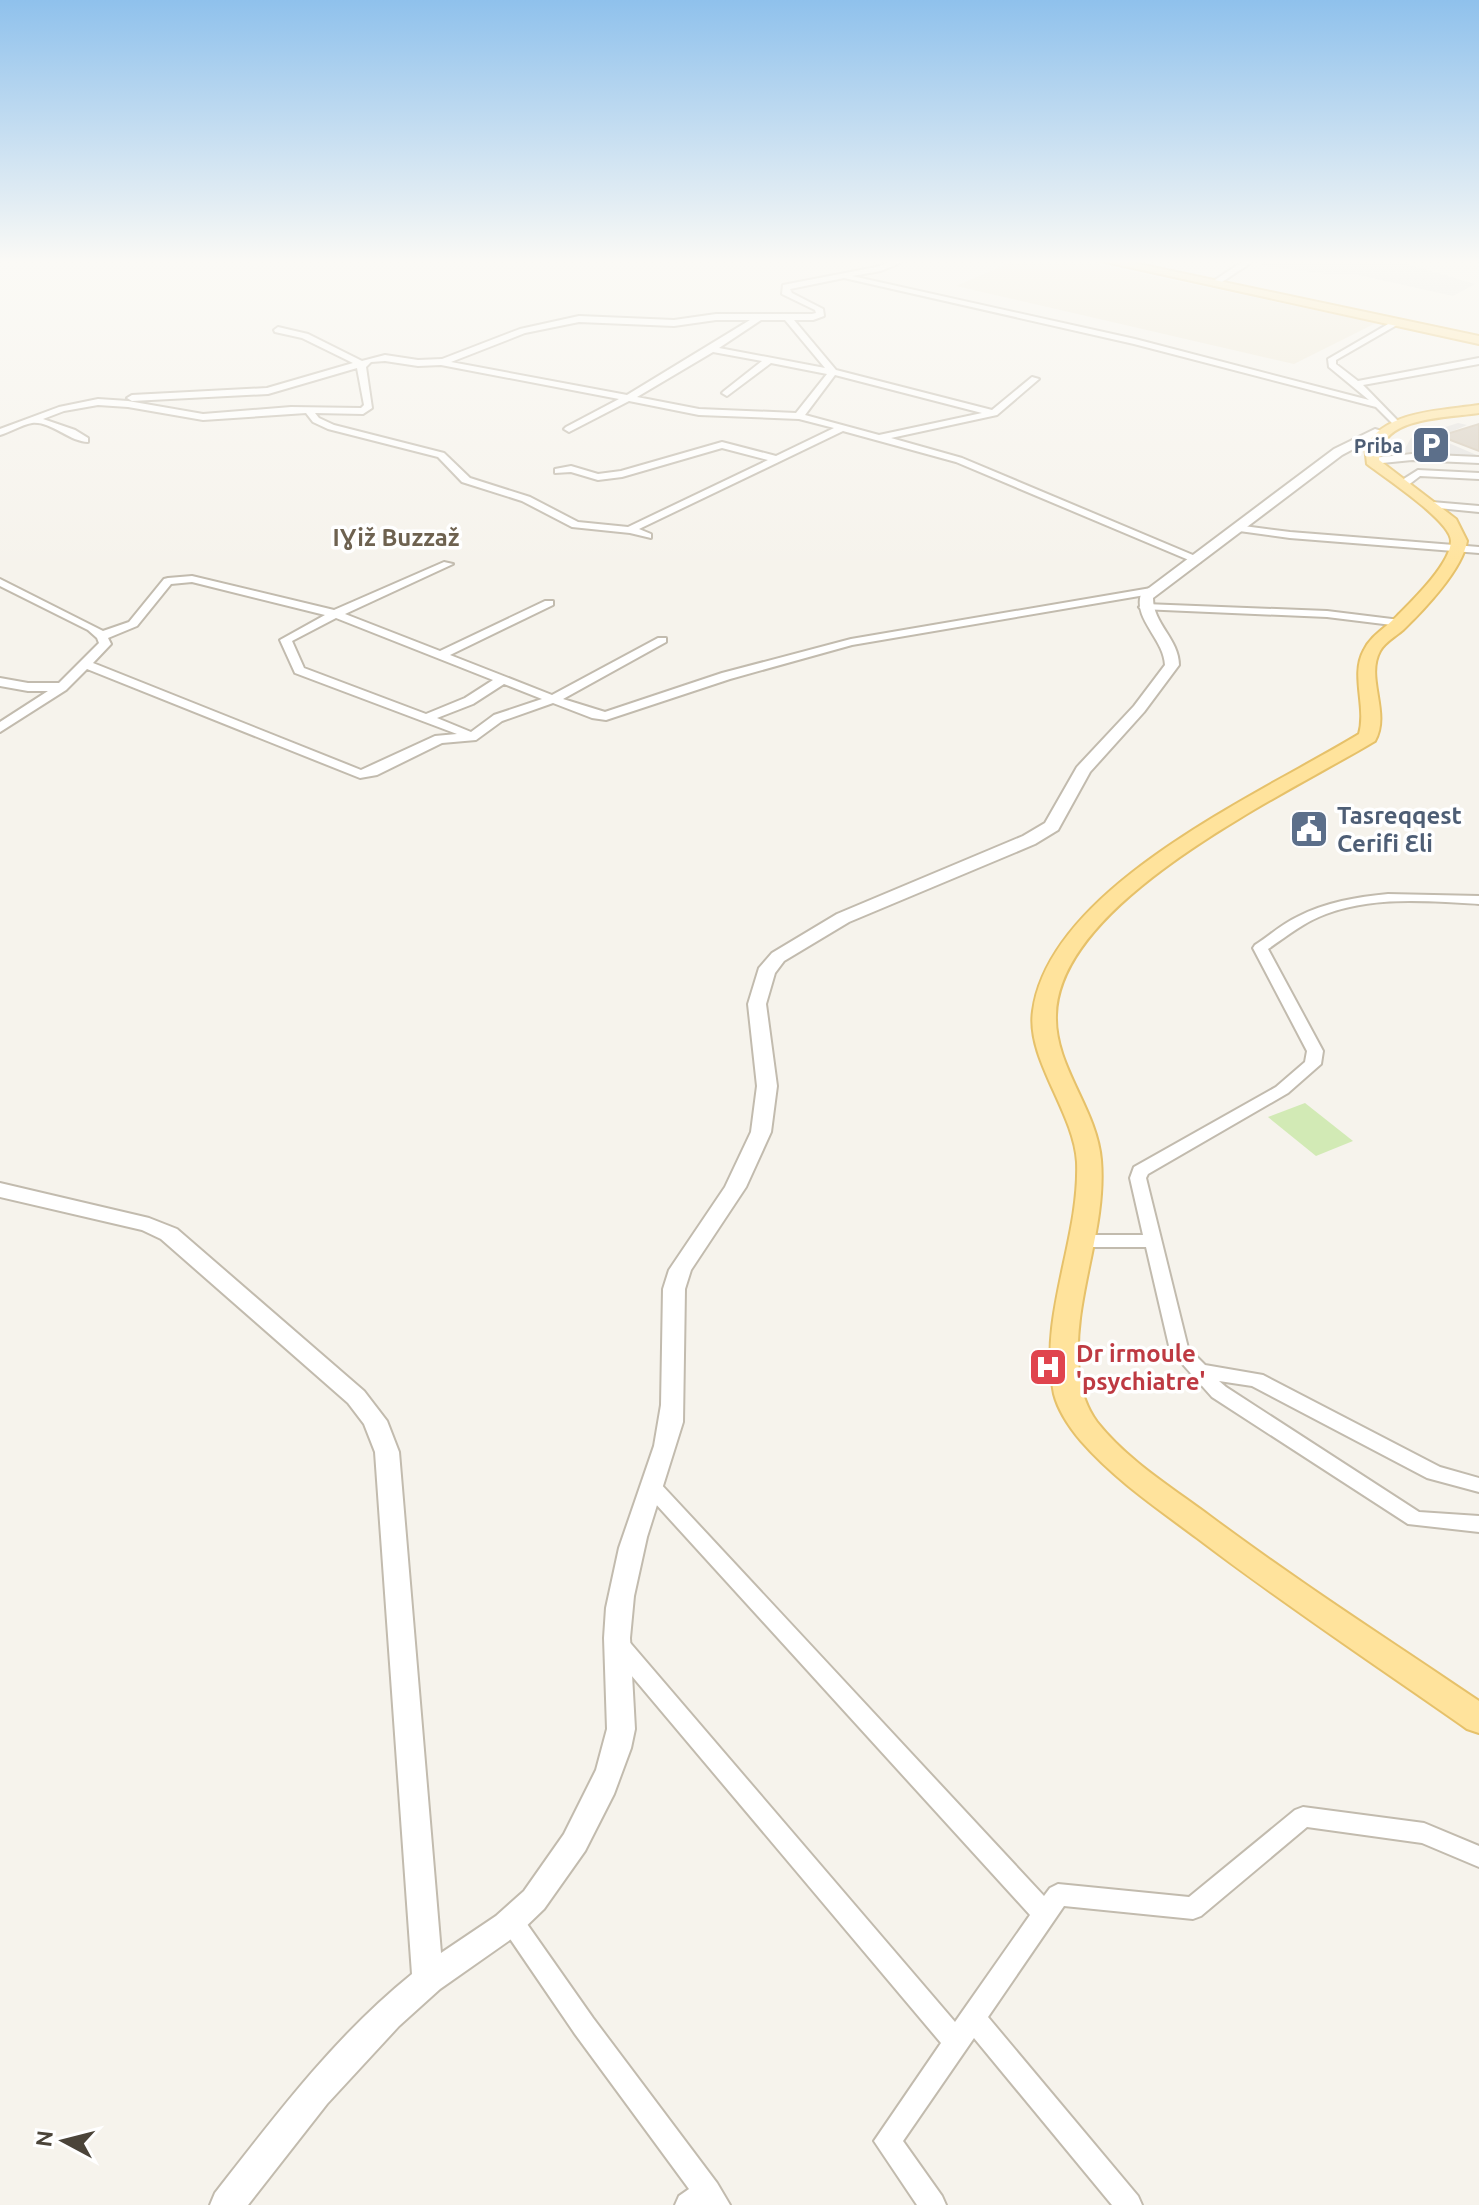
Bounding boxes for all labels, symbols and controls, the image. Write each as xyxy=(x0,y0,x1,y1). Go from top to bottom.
parking icon: Priba xyxy=(1410,424,1452,466)
place label: Priba xyxy=(1354,434,1403,457)
district label: Iɣiž Buzzaž xyxy=(333,524,459,551)
place label: Tasreqqest Cerifi Ɛli xyxy=(1337,802,1462,857)
public building icon: Tasreqqest Cerifi Ɛli xyxy=(1288,808,1330,850)
place label: Dr irmoule 'psychiatre' xyxy=(1076,1340,1205,1395)
hospital icon: Dr irmoule 'psychiatre' xyxy=(1027,1346,1069,1388)
north arrow xyxy=(24,2101,104,2181)
text: N xyxy=(30,2129,57,2148)

